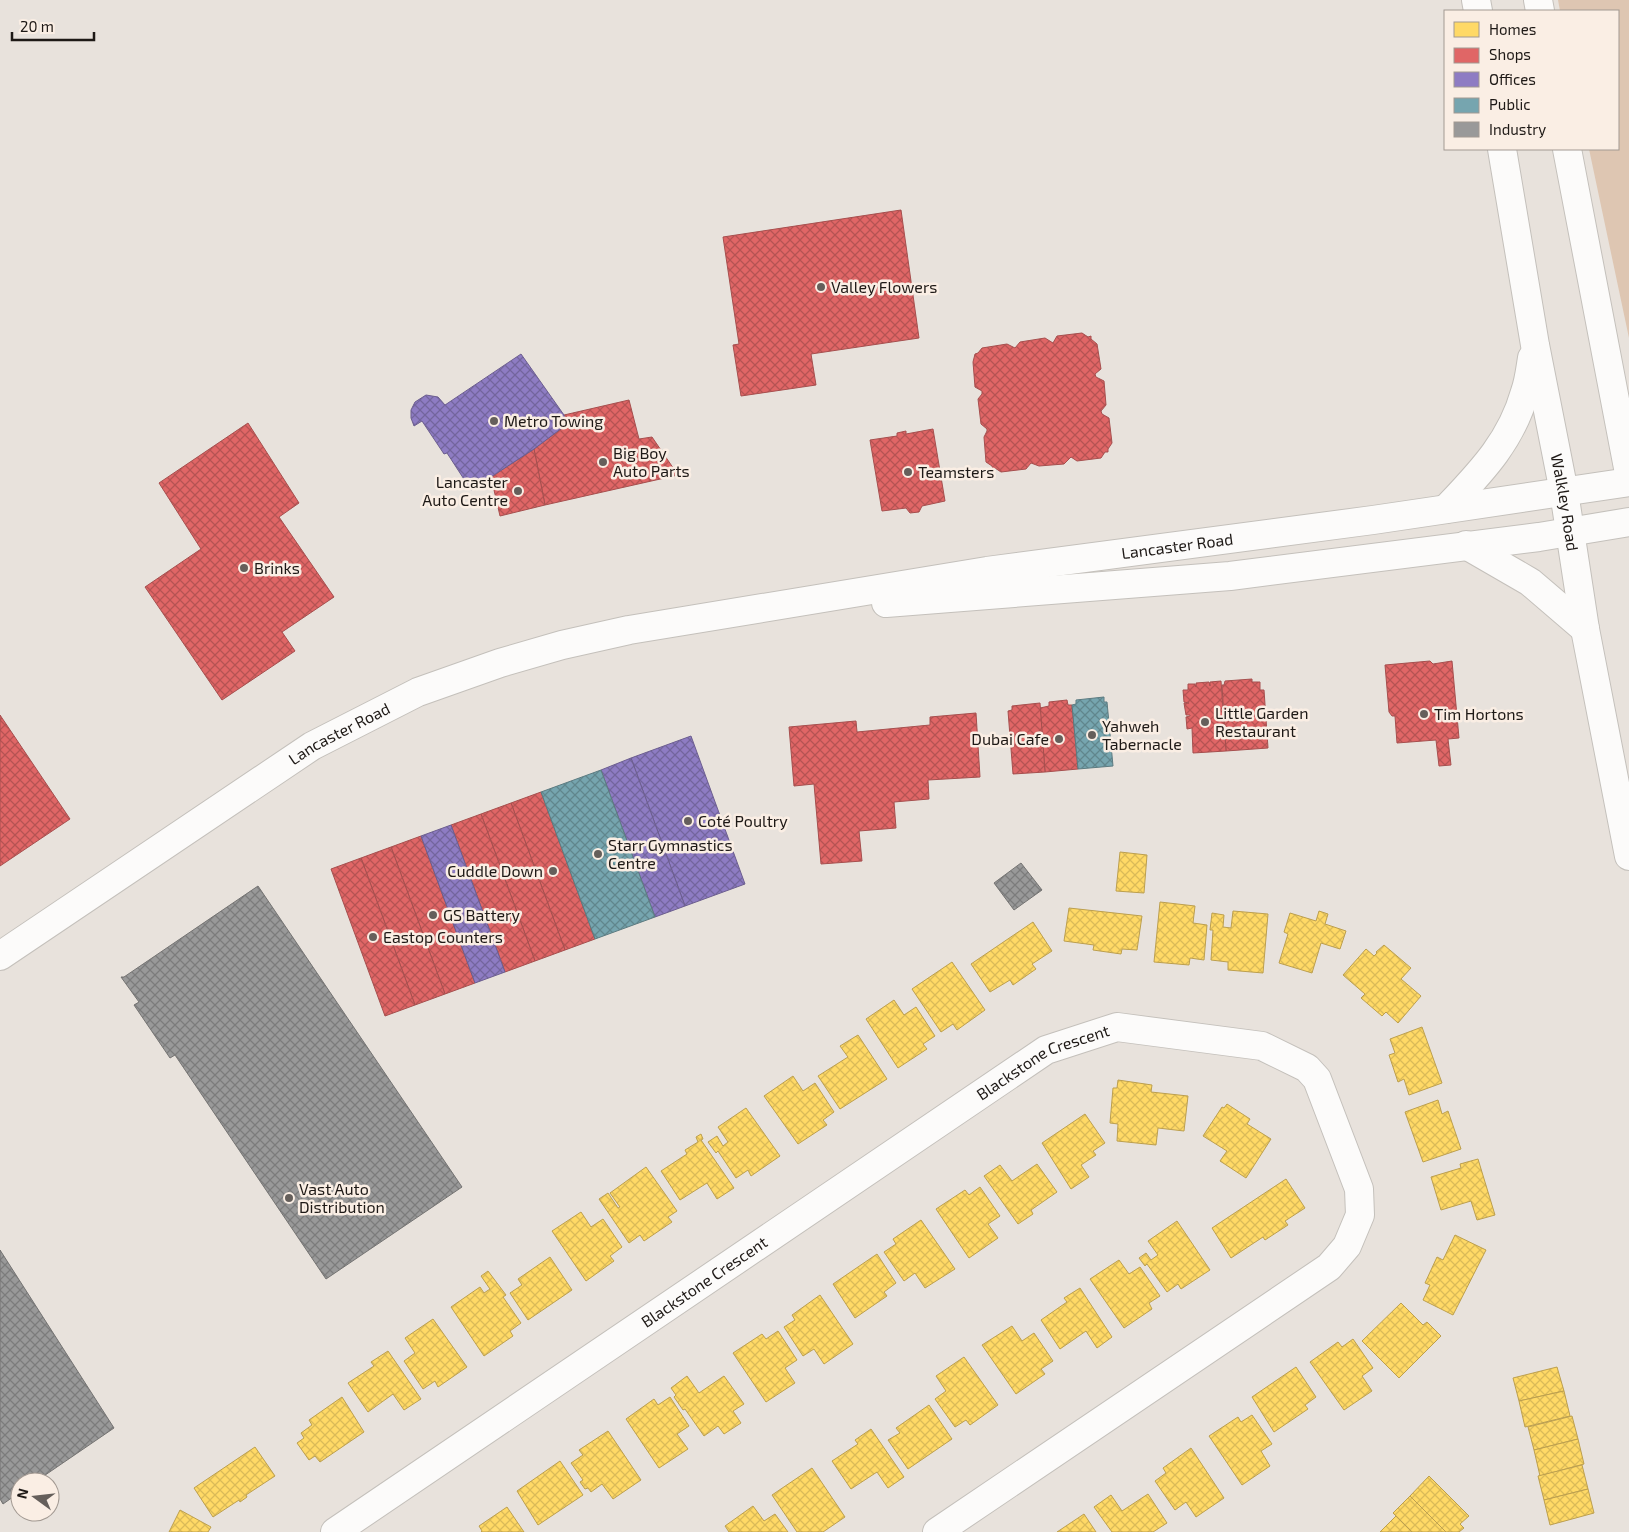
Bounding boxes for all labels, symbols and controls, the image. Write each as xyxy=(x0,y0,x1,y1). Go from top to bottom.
scale bar xyxy=(12,10,95,42)
legend xyxy=(1444,10,1619,150)
text: 20 m xyxy=(20,17,54,35)
text: Homes xyxy=(1489,20,1536,38)
text: Shops xyxy=(1489,45,1531,63)
text: Offices xyxy=(1489,70,1536,88)
text: Public xyxy=(1489,95,1530,113)
text: Industry xyxy=(1489,120,1546,138)
place label: Valley Flowers xyxy=(831,277,938,296)
marker: Valley Flowers xyxy=(815,281,827,293)
place label: Metro Towing xyxy=(504,411,603,430)
marker: Metro Towing xyxy=(488,415,500,427)
place label: Big Boy Auto Parts xyxy=(613,443,690,480)
street label: Walkley Road xyxy=(1548,452,1583,552)
marker: Big Boy Auto Parts xyxy=(597,456,609,468)
place label: Teamsters xyxy=(918,462,994,481)
marker: Teamsters xyxy=(902,466,914,478)
place label: Lancaster Auto Centre xyxy=(422,472,509,509)
marker: Lancaster Auto Centre xyxy=(512,485,524,497)
street label: Lancaster Road xyxy=(1120,529,1234,562)
place label: Brinks xyxy=(254,558,300,577)
marker: Brinks xyxy=(238,562,250,574)
street label: Lancaster Road xyxy=(285,698,393,768)
place label: Little Garden Restaurant xyxy=(1215,703,1308,740)
place label: Tim Hortons xyxy=(1434,704,1524,723)
marker: Tim Hortons xyxy=(1418,708,1430,720)
place label: Yahweh Tabernacle xyxy=(1102,716,1182,753)
marker: Little Garden Restaurant xyxy=(1199,716,1211,728)
place label: Dubai Cafe xyxy=(971,729,1049,748)
marker: Yahweh Tabernacle xyxy=(1086,729,1098,741)
marker: Dubai Cafe xyxy=(1053,733,1065,745)
place label: Coté Poultry xyxy=(698,811,788,830)
marker: Coté Poultry xyxy=(682,815,694,827)
place label: Starr Gymnastics Centre xyxy=(608,835,733,872)
marker: Starr Gymnastics Centre xyxy=(592,848,604,860)
place label: Cuddle Down xyxy=(447,861,543,880)
marker: Cuddle Down xyxy=(547,865,559,877)
place label: GS Battery xyxy=(443,905,520,924)
marker: GS Battery xyxy=(427,909,439,921)
place label: Eastop Counters xyxy=(383,927,503,946)
marker: Eastop Counters xyxy=(367,931,379,943)
street label: Blackstone Crescent xyxy=(973,1020,1112,1103)
place label: Vast Auto Distribution xyxy=(299,1179,385,1216)
marker: Vast Auto Distribution xyxy=(283,1192,295,1204)
street label: Blackstone Crescent xyxy=(637,1232,770,1331)
north arrow xyxy=(10,1472,60,1522)
text: N xyxy=(12,1486,31,1501)

